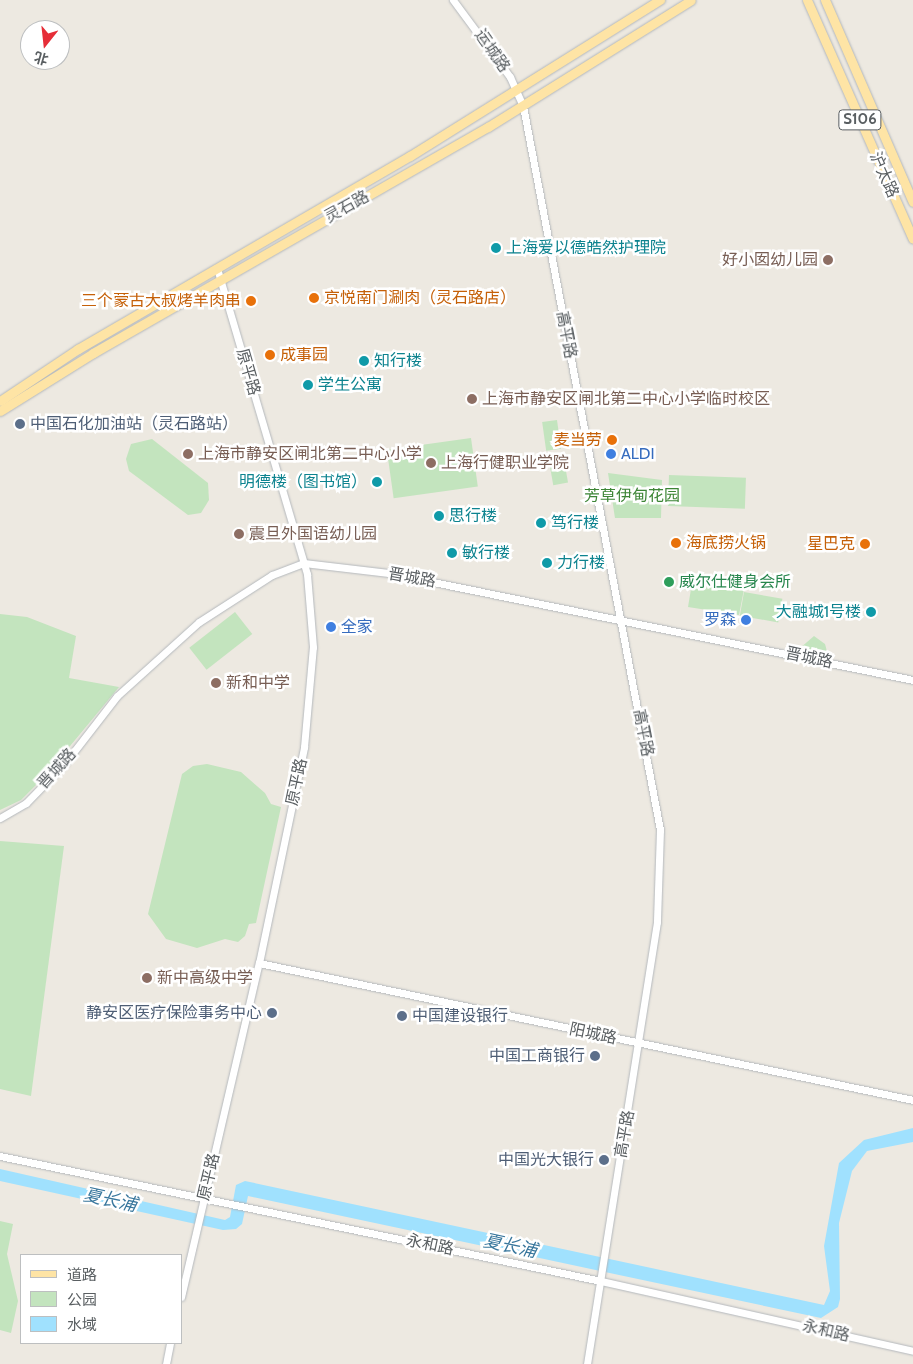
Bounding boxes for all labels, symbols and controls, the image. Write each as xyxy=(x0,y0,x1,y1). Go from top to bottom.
north arrow xyxy=(20,20,70,70)
street label: 运城路 xyxy=(470,26,514,76)
text: 北 xyxy=(32,48,50,69)
road number: S106 xyxy=(838,108,882,132)
street label: 沪太路 xyxy=(865,149,903,201)
street label: 灵石路 xyxy=(321,187,373,227)
place label: 上海爱以德皓然护理院 xyxy=(506,238,666,258)
marker: 上海爱以德皓然护理院 xyxy=(490,242,502,254)
place label: 好小囡幼儿园 xyxy=(722,250,818,270)
marker: 好小囡幼儿园 xyxy=(822,254,834,266)
place label: 京悦南门涮肉（灵石路店） xyxy=(324,288,516,308)
place label: 三个蒙古大叔烤羊肉串 xyxy=(81,291,241,311)
marker: 京悦南门涮肉（灵石路店） xyxy=(308,292,320,304)
marker: 三个蒙古大叔烤羊肉串 xyxy=(245,295,257,307)
street label: 高平路 xyxy=(552,310,580,360)
place label: 成事园 xyxy=(280,345,328,365)
street label: 原平路 xyxy=(232,346,264,398)
marker: 成事园 xyxy=(264,349,276,361)
place label: 知行楼 xyxy=(374,351,422,371)
marker: 知行楼 xyxy=(358,355,370,367)
place label: 学生公寓 xyxy=(318,375,382,395)
marker: 学生公寓 xyxy=(302,379,314,391)
place label: 上海市静安区闸北第二中心小学临时校区 xyxy=(482,389,770,409)
marker: 上海市静安区闸北第二中心小学临时校区 xyxy=(466,393,478,405)
place label: 中国石化加油站（灵石路站） xyxy=(30,414,238,434)
marker: 中国石化加油站（灵石路站） xyxy=(14,418,26,430)
place label: 麦当劳 xyxy=(554,430,602,450)
marker: 麦当劳 xyxy=(606,434,618,446)
place label: 上海市静安区闸北第二中心小学 xyxy=(198,444,422,464)
place label: ALDI xyxy=(621,444,655,464)
marker: 上海市静安区闸北第二中心小学 xyxy=(182,448,194,460)
marker: ALDI xyxy=(605,448,617,460)
place label: 上海行健职业学院 xyxy=(441,453,569,473)
marker: 上海行健职业学院 xyxy=(425,457,437,469)
place label: 明德楼（图书馆） xyxy=(239,472,367,492)
marker: 明德楼（图书馆） xyxy=(371,476,383,488)
park label: 芳草伊甸花园 xyxy=(584,486,680,506)
place label: 思行楼 xyxy=(449,506,497,526)
marker: 思行楼 xyxy=(433,510,445,522)
place label: 笃行楼 xyxy=(551,513,599,533)
marker: 笃行楼 xyxy=(535,517,547,529)
place label: 震旦外国语幼儿园 xyxy=(249,524,377,544)
marker: 震旦外国语幼儿园 xyxy=(233,528,245,540)
place label: 海底捞火锅 xyxy=(686,533,766,553)
place label: 星巴克 xyxy=(807,534,855,554)
marker: 海底捞火锅 xyxy=(670,537,682,549)
marker: 星巴克 xyxy=(859,538,871,550)
place label: 敏行楼 xyxy=(462,543,510,563)
marker: 敏行楼 xyxy=(446,547,458,559)
place label: 力行楼 xyxy=(557,553,605,573)
marker: 力行楼 xyxy=(541,557,553,569)
street label: 晋城路 xyxy=(387,564,437,592)
place label: 威尔仕健身会所 xyxy=(679,572,791,592)
marker: 威尔仕健身会所 xyxy=(663,576,675,588)
place label: 大融城1号楼 xyxy=(776,602,861,622)
marker: 大融城1号楼 xyxy=(865,606,877,618)
place label: 罗森 xyxy=(704,610,736,630)
marker: 罗森 xyxy=(740,614,752,626)
place label: 全家 xyxy=(341,617,373,637)
marker: 全家 xyxy=(325,621,337,633)
street label: 晋城路 xyxy=(784,644,834,672)
place label: 新和中学 xyxy=(226,673,290,693)
marker: 新和中学 xyxy=(210,677,222,689)
street label: 高平路 xyxy=(629,708,657,758)
street label: 晋城路 xyxy=(34,745,80,793)
street label: 原平路 xyxy=(283,757,311,807)
place label: 新中高级中学 xyxy=(157,968,253,988)
marker: 新中高级中学 xyxy=(141,972,153,984)
place label: 静安区医疗保险事务中心 xyxy=(86,1003,262,1023)
place label: 中国建设银行 xyxy=(412,1006,508,1026)
marker: 静安区医疗保险事务中心 xyxy=(266,1007,278,1019)
marker: 中国建设银行 xyxy=(396,1010,408,1022)
street label: 阳城路 xyxy=(568,1020,618,1048)
place label: 中国工商银行 xyxy=(489,1046,585,1066)
marker: 中国工商银行 xyxy=(589,1050,601,1062)
street label: 高平路 xyxy=(611,1109,639,1159)
place label: 中国光大银行 xyxy=(498,1150,594,1170)
street label: 原平路 xyxy=(194,1151,224,1203)
marker: 中国光大银行 xyxy=(598,1154,610,1166)
water label: 夏长浦 xyxy=(81,1184,139,1216)
water label: 夏长浦 xyxy=(481,1230,539,1262)
street label: 永和路 xyxy=(405,1231,455,1259)
legend xyxy=(20,1254,182,1344)
text: 道路 xyxy=(67,1266,97,1284)
text: 公园 xyxy=(67,1291,97,1309)
text: 水域 xyxy=(67,1316,97,1334)
street label: 永和路 xyxy=(800,1316,852,1346)

